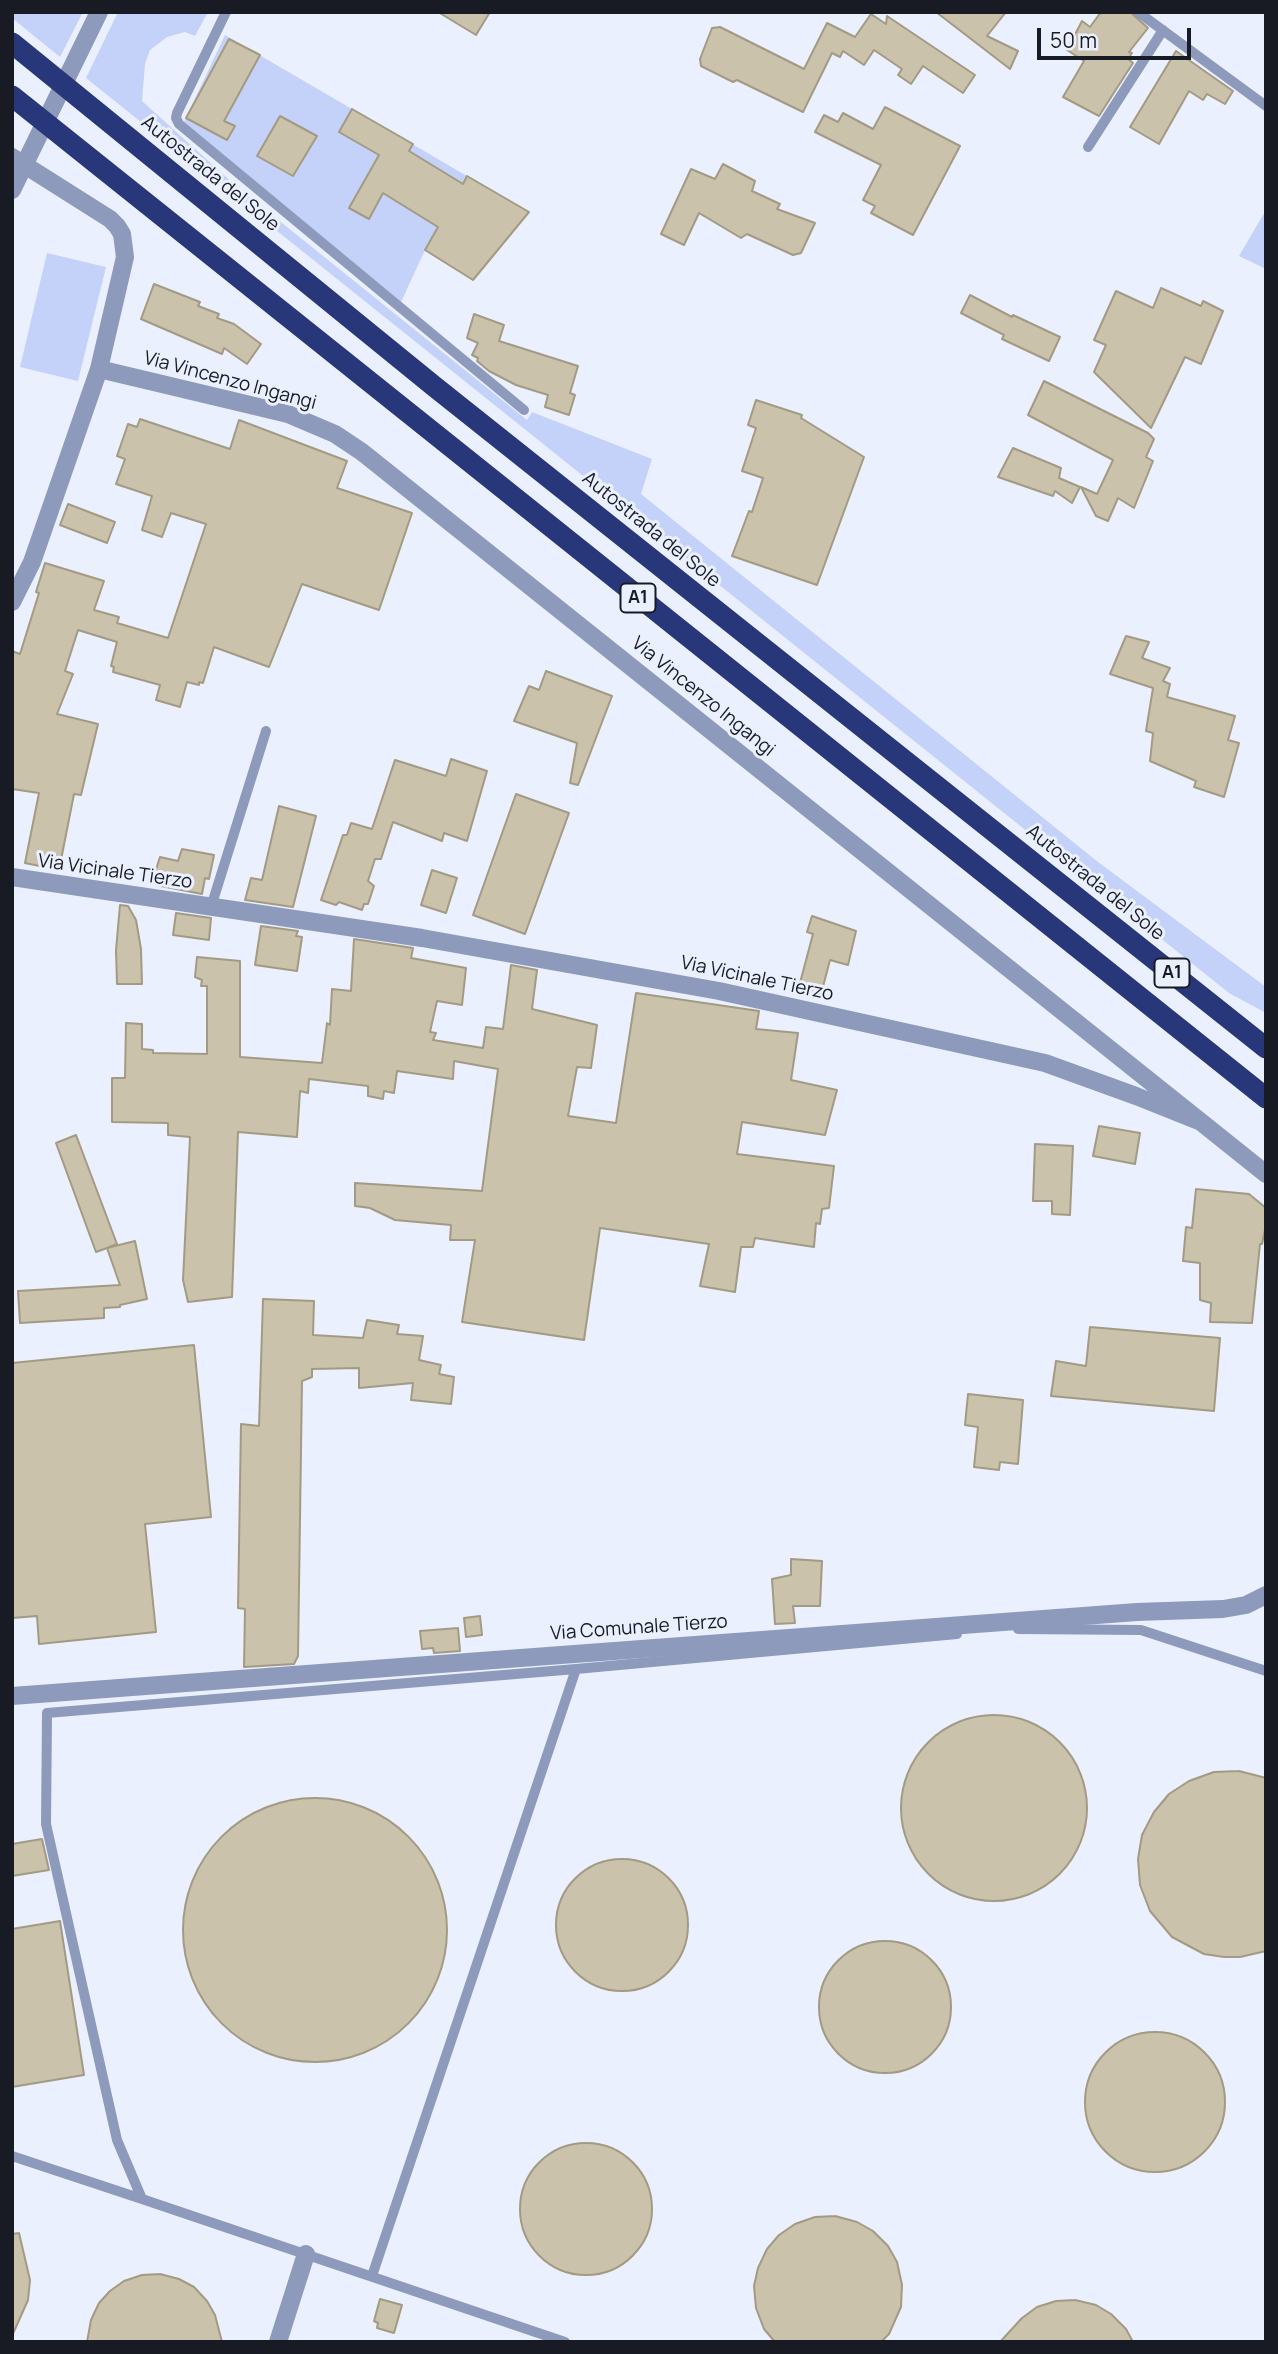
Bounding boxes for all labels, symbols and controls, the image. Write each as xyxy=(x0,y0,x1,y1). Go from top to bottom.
scale bar xyxy=(1040,14,1194,58)
text: 50 m xyxy=(1050,26,1097,54)
street label: Autostrada del Sole xyxy=(136,111,284,237)
street label: Via Vincenzo Ingangi xyxy=(141,347,319,415)
street label: Autostrada del Sole xyxy=(577,467,725,593)
road number: A1 xyxy=(620,584,656,612)
street label: Via Vincenzo Ingangi xyxy=(627,632,779,762)
street label: Autostrada del Sole xyxy=(1021,820,1169,946)
street label: Via Vicinale Tierzo xyxy=(36,850,194,894)
street label: Via Vicinale Tierzo xyxy=(679,952,835,1006)
road number: A1 xyxy=(1154,958,1190,988)
street label: Via Comunale Tierzo xyxy=(550,1610,728,1646)

